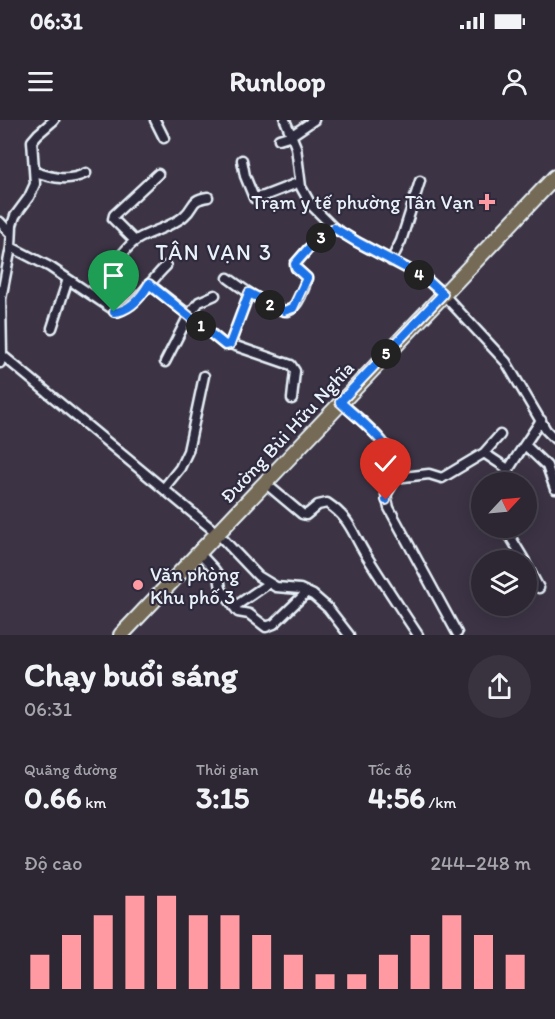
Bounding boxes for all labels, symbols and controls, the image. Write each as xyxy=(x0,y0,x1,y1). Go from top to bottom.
text: 06:31 xyxy=(30,8,83,35)
icon: menu xyxy=(24,65,57,98)
text: Runloop xyxy=(230,65,325,98)
icon: person xyxy=(498,65,531,98)
place label: Trạm y tế phường Tân Vạn xyxy=(251,190,474,214)
marker: Trạm y tế phường Tân Vạn xyxy=(478,193,496,211)
pin: 3 xyxy=(306,223,336,253)
text: 3 xyxy=(317,228,325,247)
district label: TÂN VẠN 3 xyxy=(156,239,272,266)
pin xyxy=(88,250,139,312)
icon: arrive xyxy=(97,259,130,292)
pin: 4 xyxy=(404,260,434,290)
text: 4 xyxy=(414,265,424,284)
pin: 2 xyxy=(255,290,285,320)
text: 2 xyxy=(266,295,274,314)
pin: 1 xyxy=(186,311,216,341)
text: 1 xyxy=(197,316,205,335)
pin: 5 xyxy=(371,339,401,369)
text: 5 xyxy=(382,344,390,363)
street label: Đường Bùi Hữu Nghĩa xyxy=(215,356,359,508)
pin xyxy=(360,438,411,500)
icon: check xyxy=(369,447,402,480)
north arrow xyxy=(471,472,537,538)
map controls xyxy=(471,472,537,616)
button: layers xyxy=(471,550,537,616)
place label: Văn phòng Khu phố 3 xyxy=(150,562,240,609)
marker: Văn phòng Khu phố 3 xyxy=(131,578,145,592)
text: Chạy buổi sáng xyxy=(24,655,238,694)
button: share xyxy=(468,655,531,718)
text: 06:31 xyxy=(24,697,72,721)
text: Quãng đường xyxy=(24,760,117,779)
text: Thời gian xyxy=(196,760,259,779)
text: Tốc độ xyxy=(368,760,412,779)
text: 0.66 xyxy=(24,779,82,816)
text: 3:15 xyxy=(196,779,249,816)
text: 4:56 xyxy=(368,779,425,816)
text: km xyxy=(82,793,106,812)
text: /km xyxy=(425,793,457,812)
text: Độ cao xyxy=(24,851,82,875)
text: 244–248 m xyxy=(430,851,531,875)

